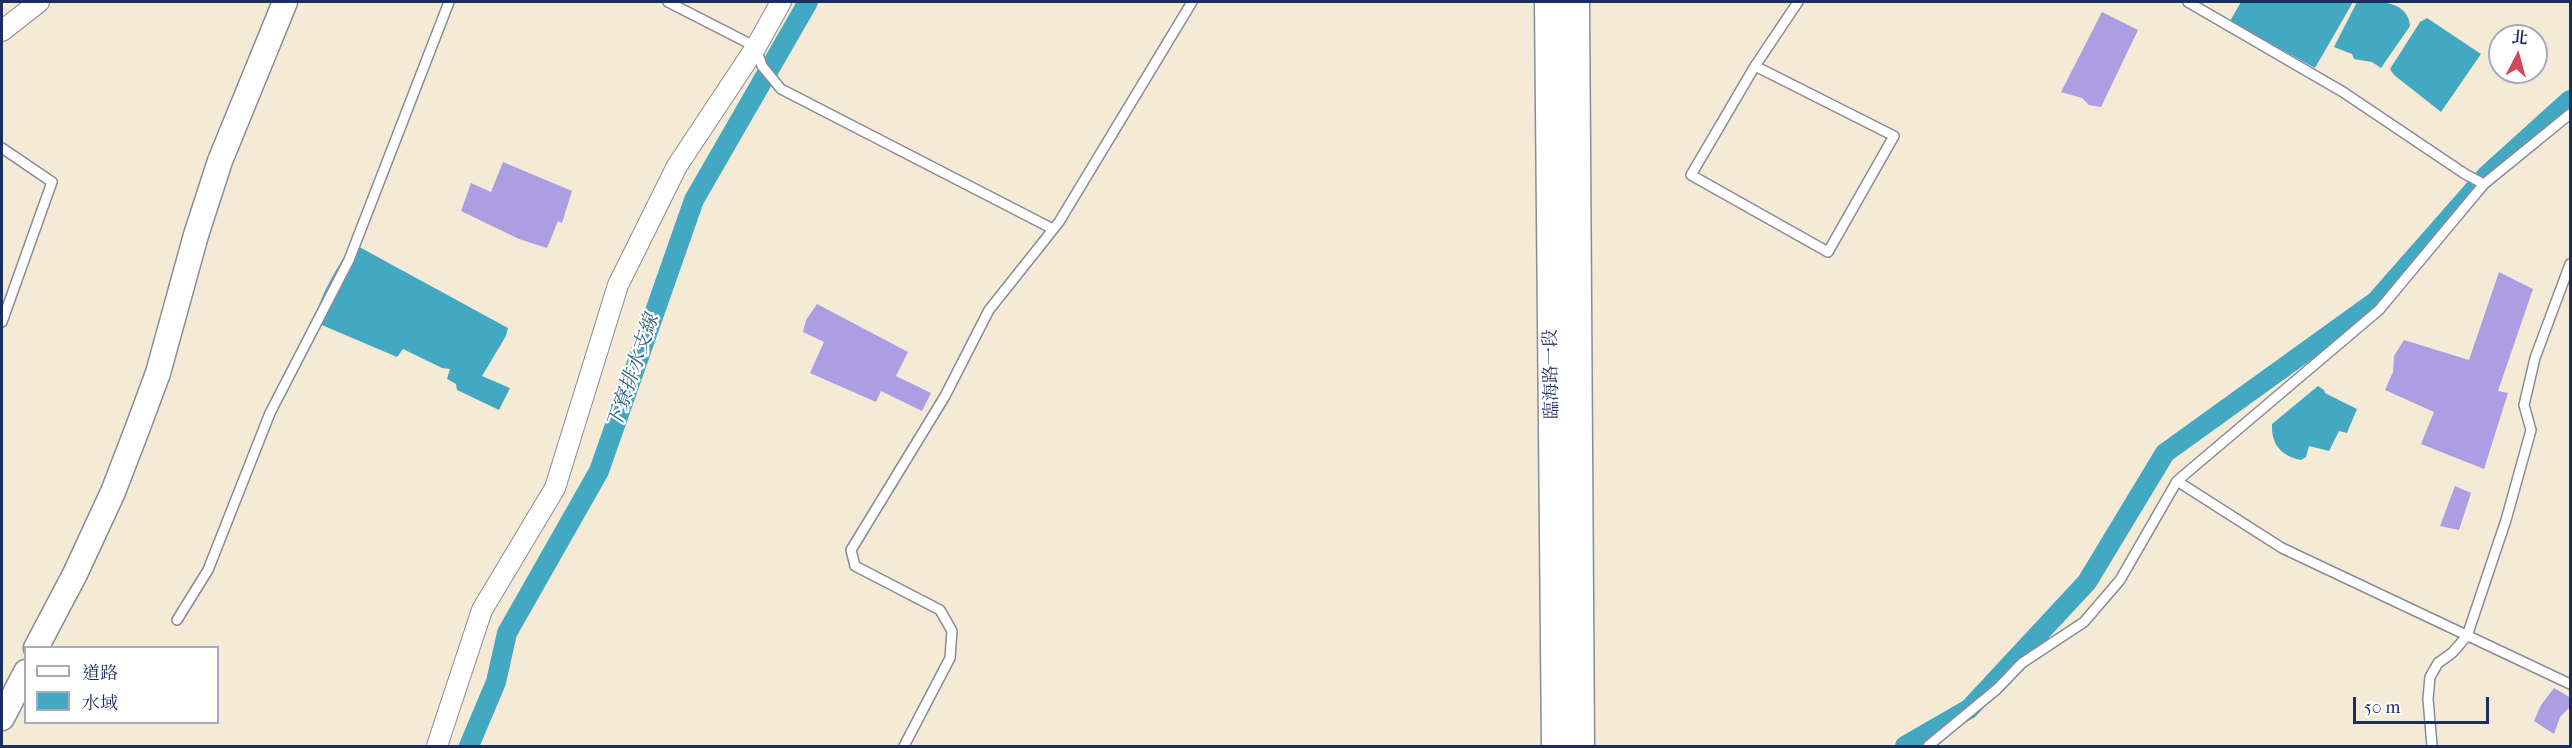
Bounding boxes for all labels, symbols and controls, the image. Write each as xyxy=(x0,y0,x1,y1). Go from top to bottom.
north arrow xyxy=(2488,24,2548,84)
text: 北 xyxy=(2511,27,2529,48)
water label: 下寮排水支線 xyxy=(603,311,665,433)
street label: 臨海路一段 xyxy=(1540,329,1564,419)
legend xyxy=(24,646,219,724)
text: 道路 xyxy=(82,663,118,684)
scale bar xyxy=(2356,685,2492,723)
text: 水域 xyxy=(82,693,118,714)
text: 50 m xyxy=(2364,697,2400,718)

